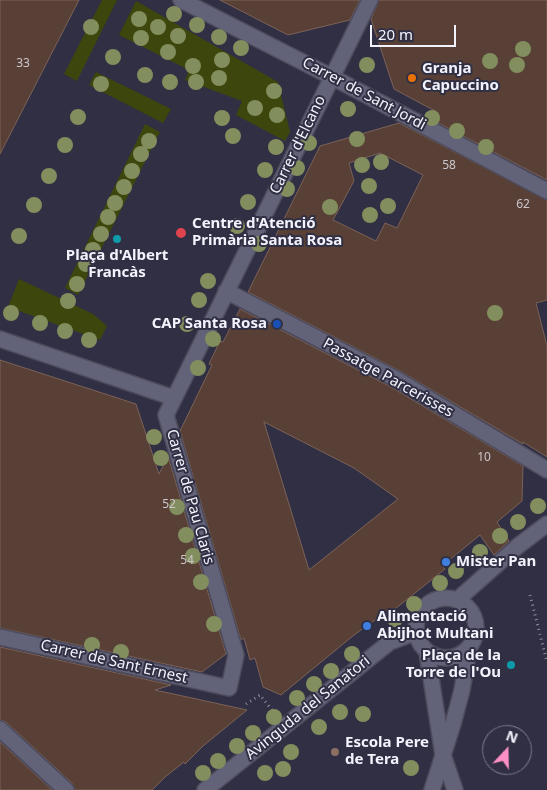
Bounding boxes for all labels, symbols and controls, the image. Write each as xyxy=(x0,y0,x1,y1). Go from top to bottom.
scale bar xyxy=(372,15,458,47)
text: 20 m xyxy=(378,24,413,44)
street label: Carrer de Sant Jordi xyxy=(299,54,429,134)
house number: 33 xyxy=(16,57,30,71)
place label: Granja Capuccino xyxy=(422,60,499,95)
marker: Granja Capuccino xyxy=(406,72,418,84)
street label: Carrer d'Elcano xyxy=(266,93,330,197)
house number: 58 xyxy=(442,159,456,173)
house number: 62 xyxy=(516,198,530,212)
place label: Centre d'Atenció Primària Santa Rosa xyxy=(192,215,342,250)
marker: Centre d'Atenció Primària Santa Rosa xyxy=(174,226,188,240)
marker: Plaça d'Albert Francàs xyxy=(111,233,123,245)
place label: Plaça d'Albert Francàs xyxy=(66,247,168,282)
place label: CAP Santa Rosa xyxy=(152,315,267,333)
marker: CAP Santa Rosa xyxy=(271,318,283,330)
street label: Passatge Parcerisses xyxy=(320,335,456,421)
street label: Carrer de Pau Claris xyxy=(162,427,218,567)
house number: 10 xyxy=(477,451,491,465)
house number: 52 xyxy=(162,498,176,512)
place label: Mister Pan xyxy=(456,553,536,571)
house number: 54 xyxy=(180,554,194,568)
marker: Mister Pan xyxy=(440,556,452,568)
place label: Alimentació Abijhot Multani xyxy=(377,608,493,643)
marker: Alimentació Abijhot Multani xyxy=(361,620,373,632)
street label: Carrer de Sant Ernest xyxy=(39,636,189,688)
place label: Plaça de la Torre de l'Ou xyxy=(406,647,501,682)
street label: Avinguda del Sanatori xyxy=(242,652,374,764)
marker: Plaça de la Torre de l'Ou xyxy=(505,659,517,671)
north arrow xyxy=(482,725,532,775)
text: N xyxy=(503,726,521,747)
place label: Escola Pere de Tera xyxy=(345,734,429,769)
marker: Escola Pere de Tera xyxy=(329,746,341,758)

